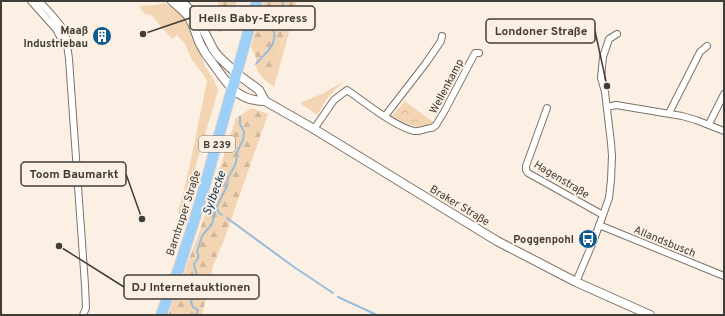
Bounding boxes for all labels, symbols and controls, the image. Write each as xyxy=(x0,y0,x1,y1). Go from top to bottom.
callout: Heils Baby-Express xyxy=(190,6,315,30)
text: Heils Baby-Express xyxy=(198,11,308,27)
callout: Londoner Straße xyxy=(486,19,595,43)
place label: Maaß Industriebau xyxy=(23,24,88,51)
text: Londoner Straße xyxy=(495,24,588,40)
building icon: Maaß Industriebau xyxy=(91,25,113,47)
street label: Wellenkamp xyxy=(427,57,467,116)
road number: B 239 xyxy=(199,136,235,152)
street label: Hagenstraße xyxy=(531,158,592,202)
callout: Toom Baumarkt xyxy=(21,162,126,186)
text: Toom Baumarkt xyxy=(30,167,119,183)
water label: Sylbecke xyxy=(199,168,231,218)
street label: Barntruper Straße xyxy=(164,169,204,258)
street label: Braker Straße xyxy=(427,182,492,229)
street label: Allandsbusch xyxy=(631,223,698,261)
bus stop icon: Poggenpohl xyxy=(577,228,599,250)
place label: Poggenpohl xyxy=(513,233,574,247)
callout: DJ Internetauktionen xyxy=(124,275,259,299)
text: DJ Internetauktionen xyxy=(132,280,250,296)

